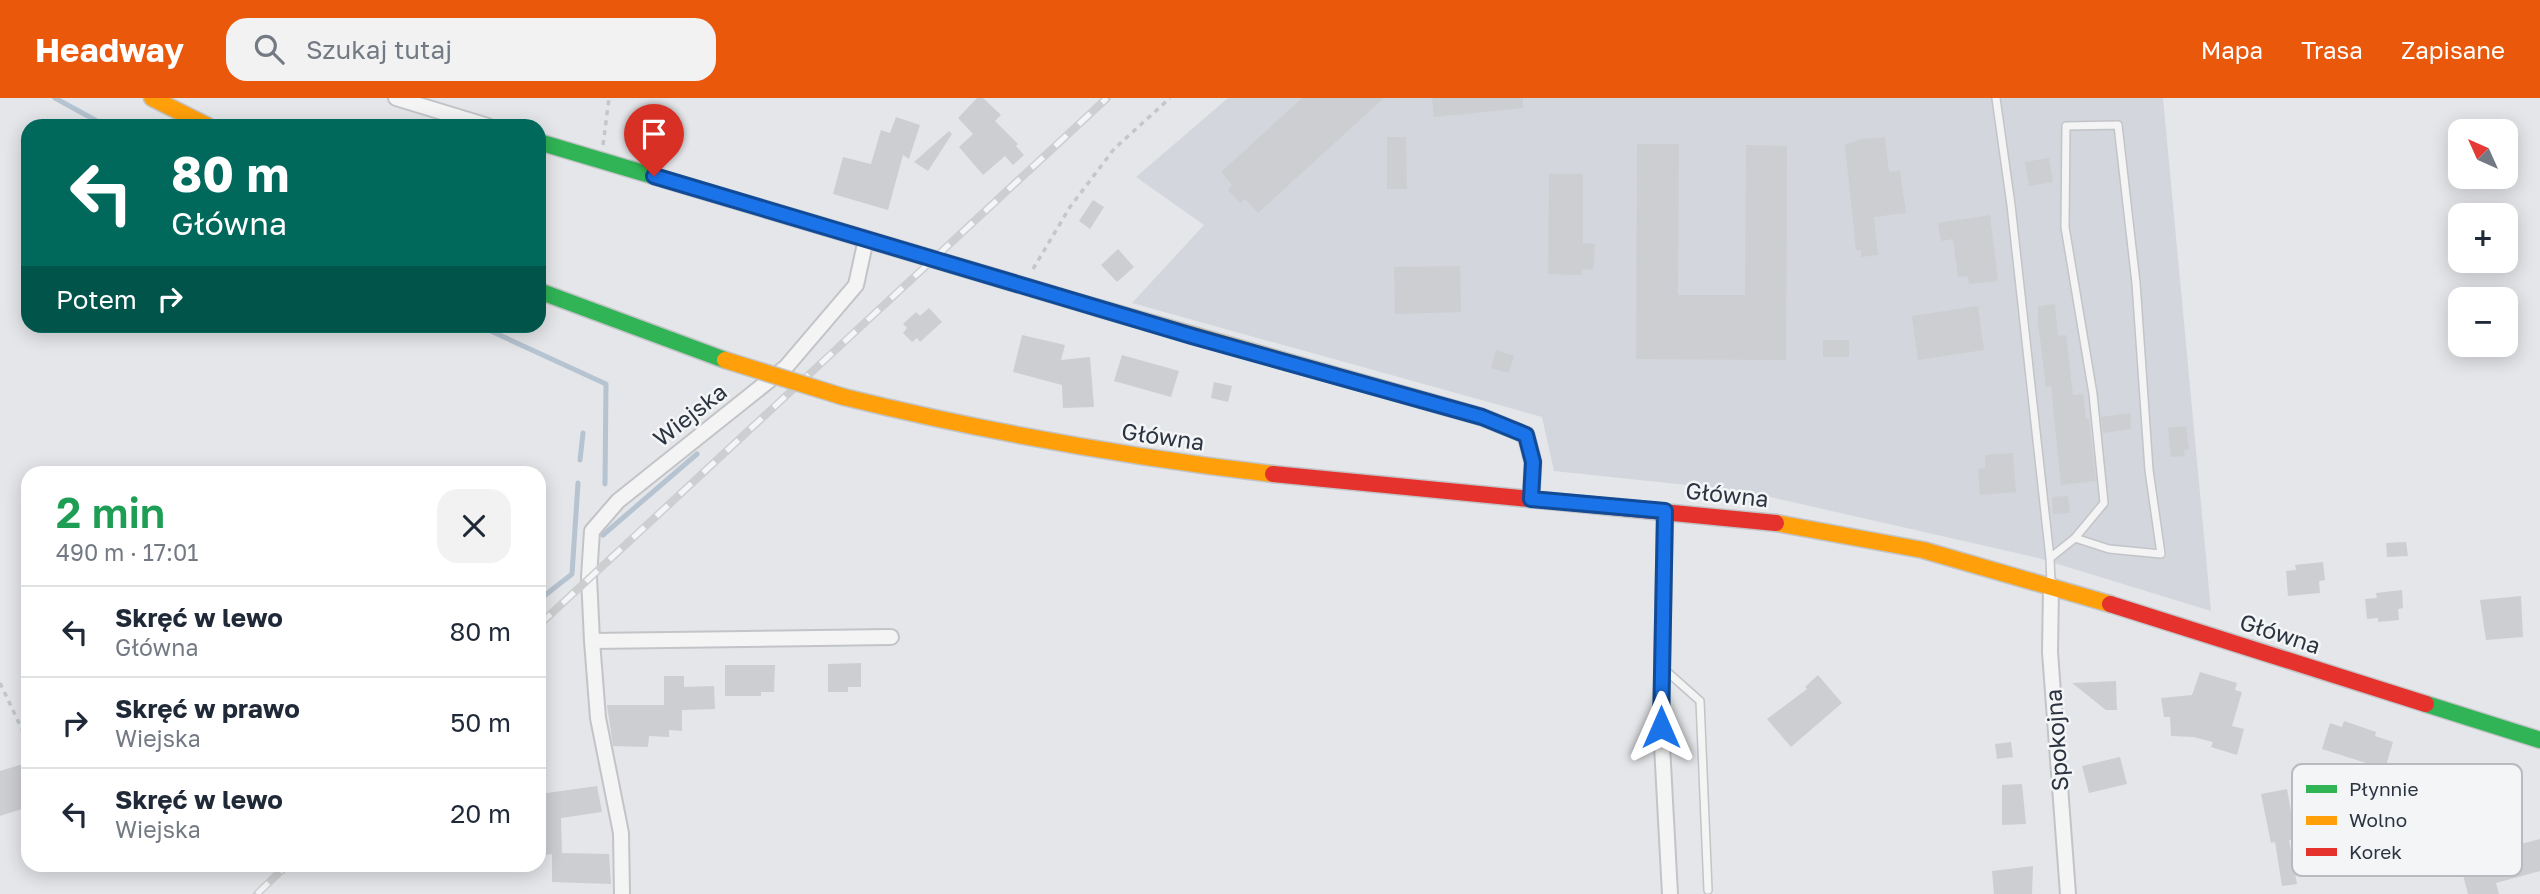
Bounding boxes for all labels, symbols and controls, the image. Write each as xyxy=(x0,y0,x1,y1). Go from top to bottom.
search box xyxy=(226,18,716,81)
text: Headway xyxy=(35,30,184,69)
icon: search xyxy=(250,30,288,68)
text: Szukaj tutaj xyxy=(306,34,452,65)
text: Mapa xyxy=(2201,35,2263,64)
text: Trasa xyxy=(2301,35,2363,64)
text: Zapisane xyxy=(2401,35,2505,64)
pin xyxy=(624,104,684,176)
icon: arrive xyxy=(635,115,673,153)
north arrow xyxy=(2448,119,2518,189)
map controls xyxy=(2448,119,2518,357)
text: 80 m xyxy=(171,144,289,203)
icon: left xyxy=(56,147,147,238)
button: + xyxy=(2448,203,2518,273)
text: Główna xyxy=(171,204,287,242)
icon: right xyxy=(151,280,189,318)
text: Potem xyxy=(56,284,137,315)
button: − xyxy=(2448,287,2518,357)
street label: Wiejska xyxy=(647,377,732,452)
street label: Główna xyxy=(1120,416,1206,456)
street label: Główna xyxy=(1684,476,1770,512)
text: 2 min xyxy=(56,487,165,537)
button: close xyxy=(437,489,511,563)
text: 490 m · 17:01 xyxy=(56,538,198,566)
text: Skręć w lewo xyxy=(115,602,283,633)
street label: Główna xyxy=(2236,607,2324,659)
icon: left xyxy=(56,613,94,651)
text: 80 m xyxy=(450,616,511,647)
text: Główna xyxy=(115,633,198,661)
street label: Spokojna xyxy=(2038,688,2074,792)
position arrow xyxy=(1624,690,1698,764)
text: Skręć w prawo xyxy=(115,693,300,724)
icon: right xyxy=(56,704,94,742)
text: 50 m xyxy=(450,707,511,738)
text: Wiejska xyxy=(115,724,201,752)
legend xyxy=(2292,764,2522,876)
text: Płynnie xyxy=(2349,777,2418,800)
text: Skręć w lewo xyxy=(115,784,283,815)
icon: left xyxy=(56,795,94,833)
text: 20 m xyxy=(450,798,511,829)
text: Wolno xyxy=(2349,808,2407,831)
text: Wiejska xyxy=(115,815,201,843)
text: Korek xyxy=(2349,840,2402,863)

